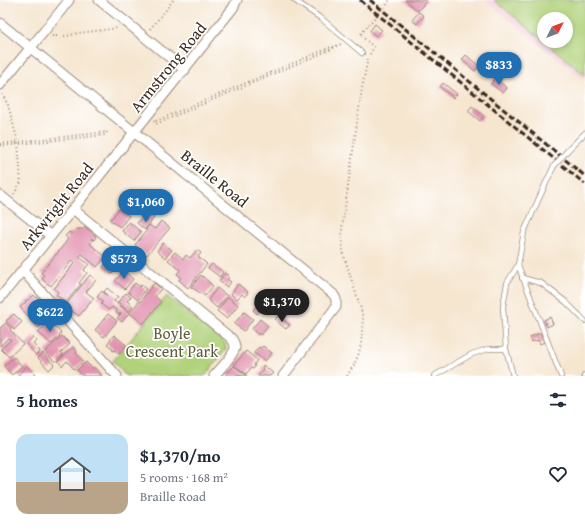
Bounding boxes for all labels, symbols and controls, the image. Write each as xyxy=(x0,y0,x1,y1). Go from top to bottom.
north arrow xyxy=(537,12,573,48)
map controls xyxy=(537,12,573,48)
street label: Armstrong Road xyxy=(124,16,212,117)
pin: $833 xyxy=(475,52,523,86)
text: $833 xyxy=(486,55,512,74)
street label: Braille Road xyxy=(176,143,254,213)
street label: Arkwright Road xyxy=(13,157,99,255)
pin: $1,060 xyxy=(113,189,179,223)
text: $1,060 xyxy=(127,192,165,211)
pin: $573 xyxy=(100,246,148,280)
text: $573 xyxy=(111,249,137,268)
pin: $1,370 xyxy=(249,289,315,323)
text: $1,370 xyxy=(263,292,301,311)
pin: $622 xyxy=(26,299,74,333)
text: $622 xyxy=(37,302,63,321)
park label: Boyle Crescent Park xyxy=(126,321,219,363)
text: 5 homes xyxy=(16,388,78,413)
icon: filters xyxy=(547,389,569,411)
text: $1,370/mo xyxy=(140,443,221,468)
icon: home xyxy=(48,450,96,498)
icon: heart xyxy=(547,463,569,485)
text: 5 rooms · 168 m² xyxy=(140,468,228,487)
text: Braille Road xyxy=(140,487,206,506)

